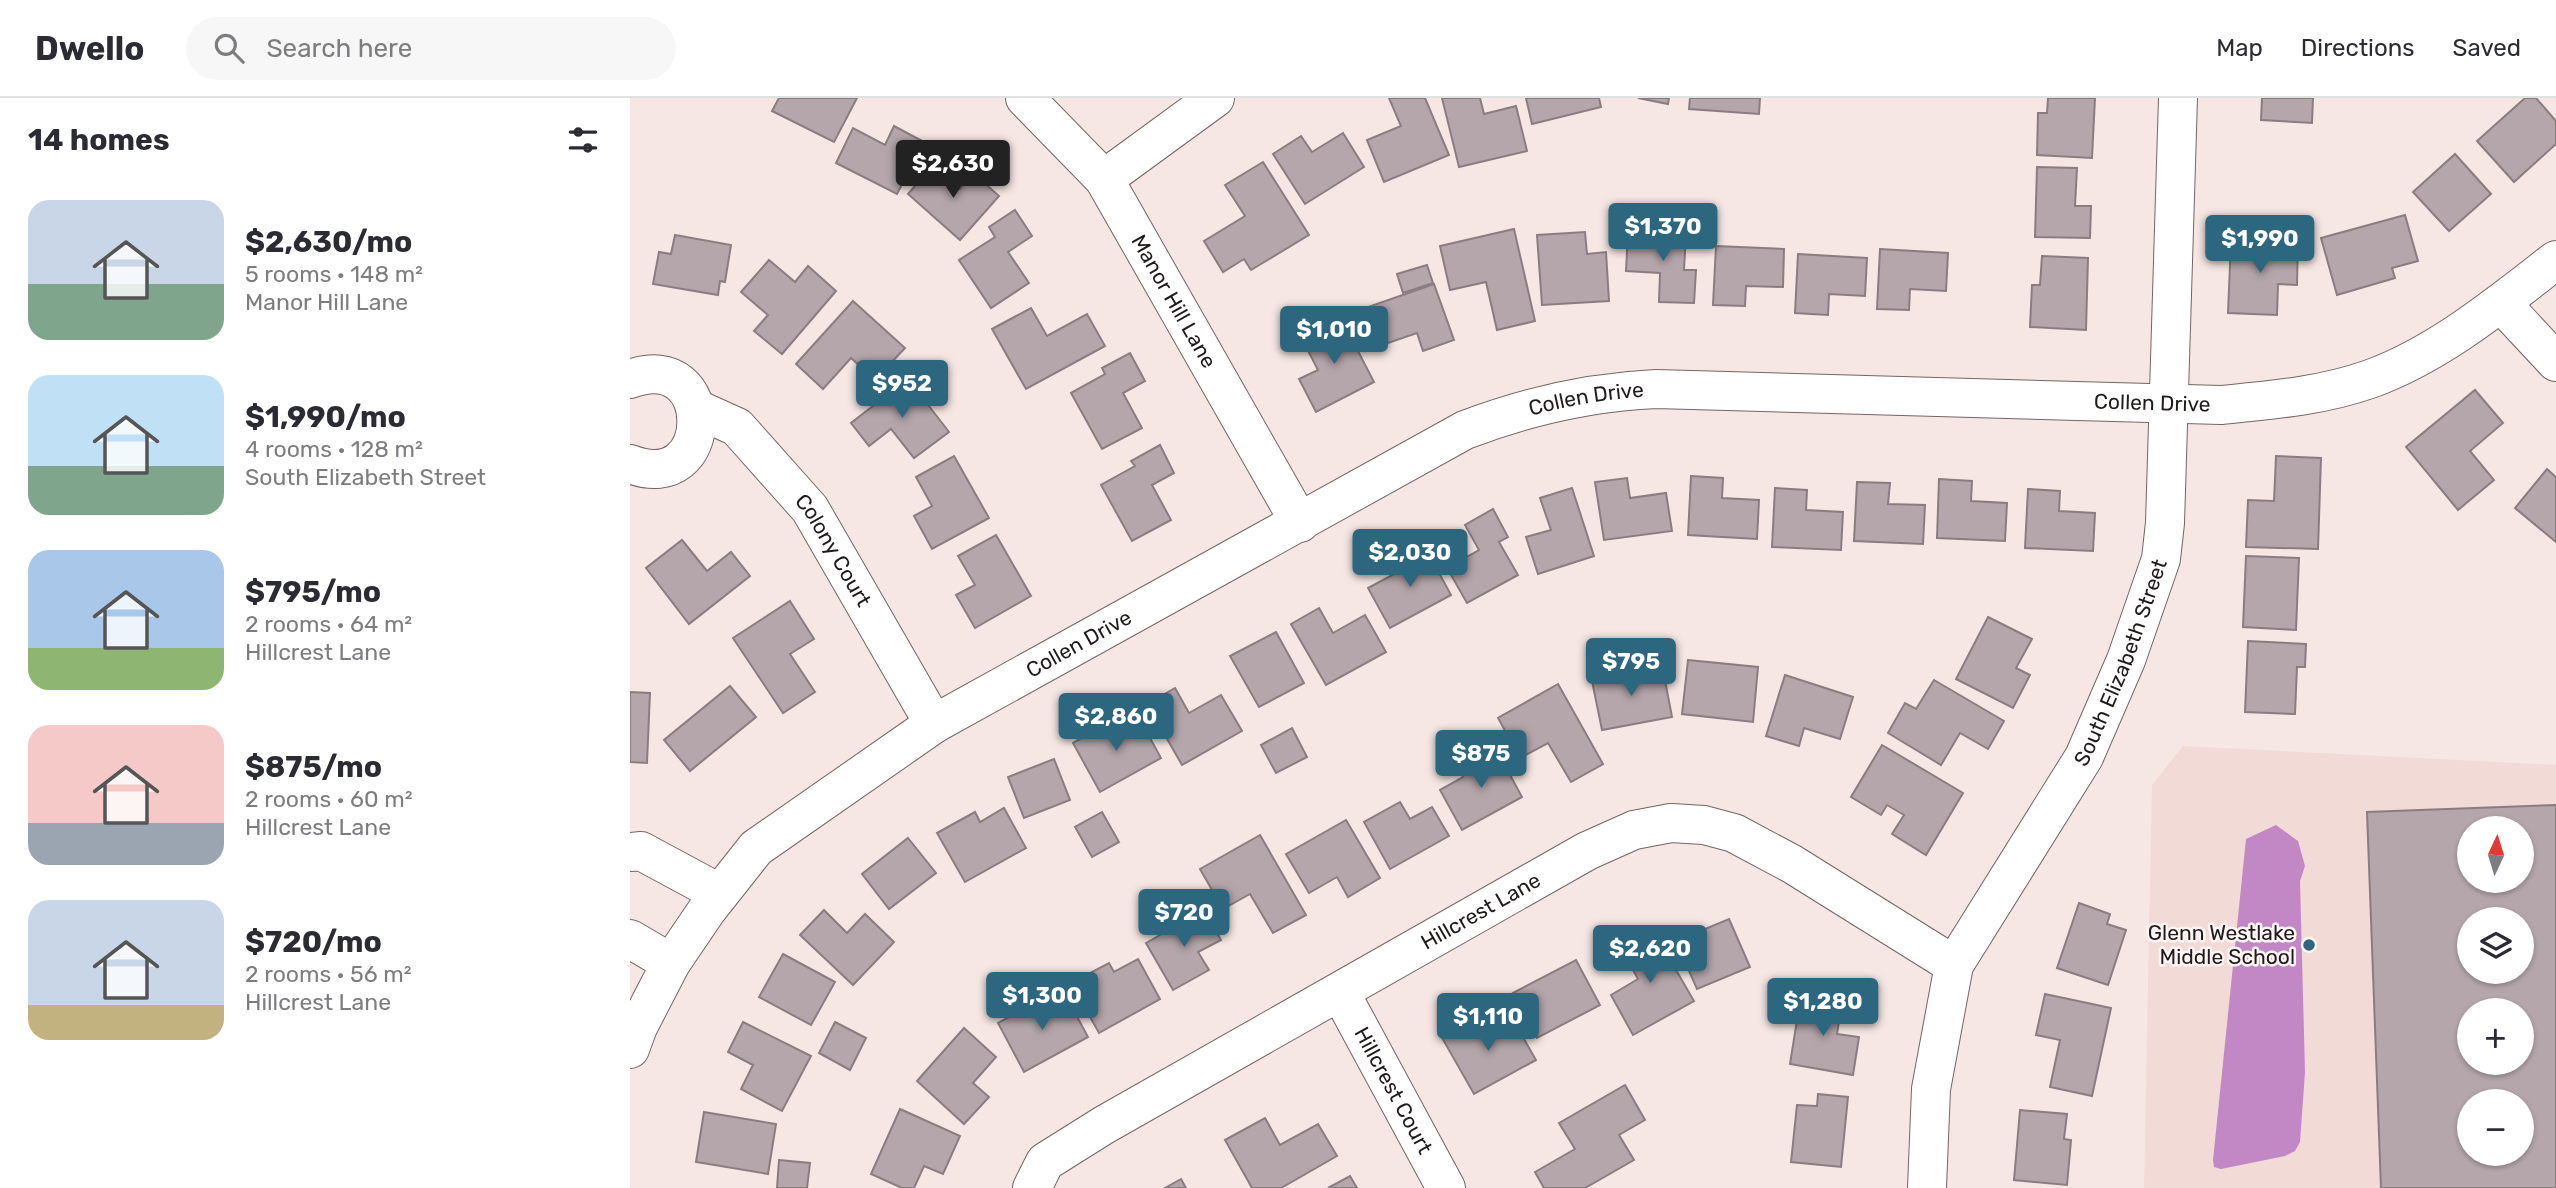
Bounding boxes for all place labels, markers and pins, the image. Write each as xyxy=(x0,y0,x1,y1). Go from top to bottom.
pin: $2,630 xyxy=(896,140,1010,200)
pin: $1,370 xyxy=(1606,204,1720,263)
pin: $1,990 xyxy=(2203,216,2317,275)
pin: $1,010 xyxy=(1277,306,1391,366)
pin: $952 xyxy=(861,360,943,420)
pin: $2,030 xyxy=(1353,530,1467,589)
pin: $795 xyxy=(1590,638,1672,698)
pin: $2,860 xyxy=(1059,694,1173,753)
pin: $875 xyxy=(1440,730,1522,790)
pin: $720 xyxy=(1143,890,1225,949)
place label: Glenn Westlake Middle School xyxy=(2148,920,2295,969)
pin: $2,620 xyxy=(1593,926,1707,985)
marker: Glenn Westlake Middle School xyxy=(2301,937,2317,953)
pin: $1,300 xyxy=(985,972,1099,1032)
pin: $1,280 xyxy=(1766,978,1880,1038)
pin: $1,110 xyxy=(1431,993,1545,1053)

